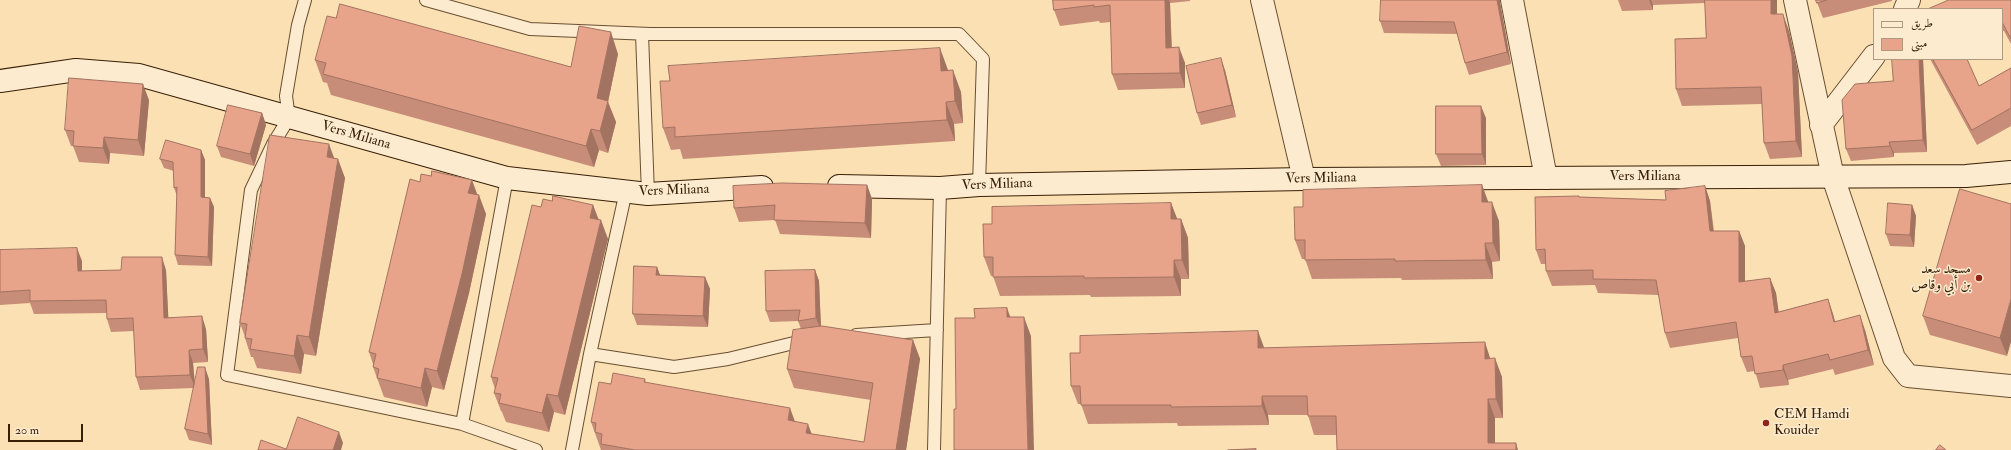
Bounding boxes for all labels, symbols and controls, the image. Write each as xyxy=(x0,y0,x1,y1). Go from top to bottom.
legend xyxy=(1873,8,2003,60)
text: طريق xyxy=(1911,16,1933,31)
text: مبنى xyxy=(1911,36,1927,51)
street label: Vers Miliana xyxy=(320,118,392,154)
street label: Vers Miliana xyxy=(1610,169,1680,185)
street label: Vers Miliana xyxy=(1285,170,1357,188)
street label: Vers Miliana xyxy=(961,175,1033,195)
street label: Vers Miliana xyxy=(638,181,710,201)
place label: مسجد سعد بن أبي وقاص xyxy=(1911,262,1971,294)
marker: مسجد سعد بن أبي وقاص xyxy=(1974,273,1984,283)
place label: CEM Hamdi Kouider xyxy=(1774,407,1849,440)
scale bar xyxy=(10,416,85,442)
marker: CEM Hamdi Kouider xyxy=(1761,418,1771,428)
text: 20 m xyxy=(15,423,39,438)

